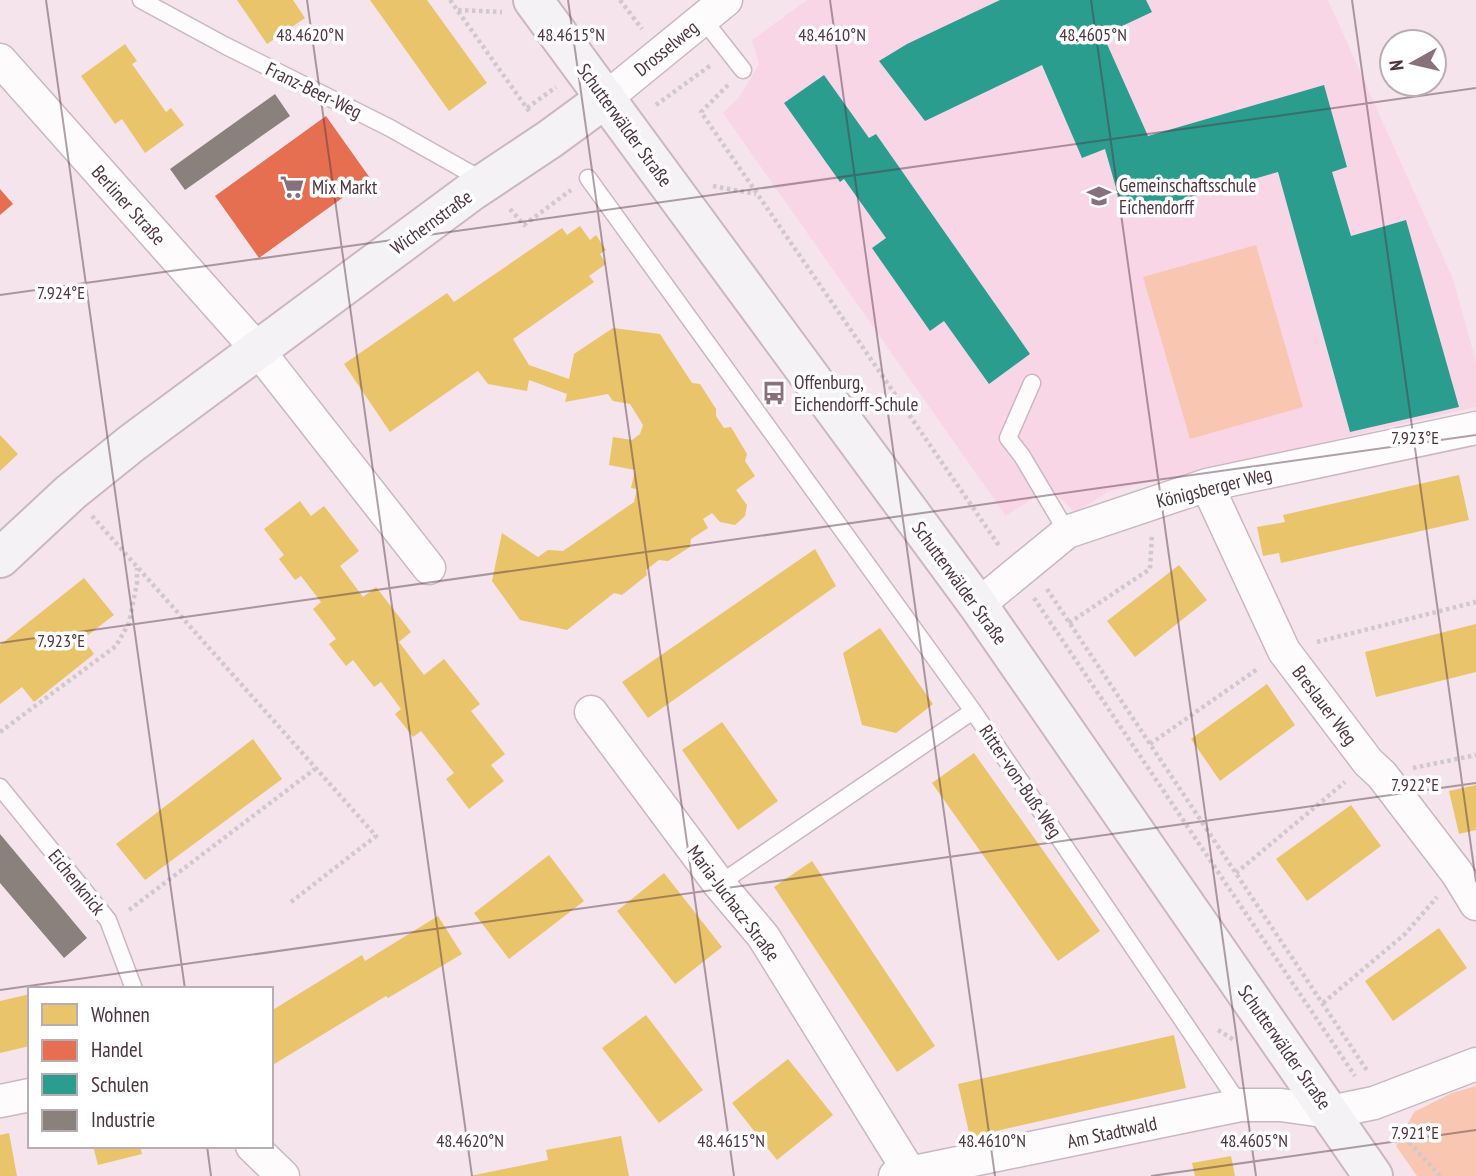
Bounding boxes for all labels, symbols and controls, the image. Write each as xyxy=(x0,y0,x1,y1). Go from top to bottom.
street label: Drosselweg xyxy=(629,15,703,81)
text: 48.4620°N xyxy=(276,23,344,46)
text: 48.4615°N xyxy=(537,23,605,46)
text: 48.4610°N xyxy=(798,23,866,46)
text: 48.4605°N xyxy=(1059,23,1127,46)
north arrow xyxy=(1378,28,1448,98)
street label: Franz-Beer-Weg xyxy=(262,56,366,124)
street label: Schutterwälder Straße xyxy=(572,59,678,192)
text: N xyxy=(1384,59,1409,72)
street label: Berliner Straße xyxy=(87,160,171,250)
supermarket icon: Mix Markt xyxy=(278,173,306,201)
place label: Gemeinschaftsschule Eichendorff xyxy=(1119,173,1257,219)
place label: Mix Markt xyxy=(312,175,378,199)
school or university icon: Gemeinschaftsschule Eichendorff xyxy=(1085,182,1113,210)
street label: Wichernstraße xyxy=(386,184,477,260)
text: 7.924°E xyxy=(37,281,85,304)
place label: Offenburg, Eichendorff-Schule xyxy=(794,370,918,416)
bus stop icon: Offenburg, Eichendorff-Schule xyxy=(760,379,788,407)
text: 7.923°E xyxy=(1391,426,1439,449)
street label: Königsberger Weg xyxy=(1154,461,1274,513)
street label: Schutterwälder Straße xyxy=(907,517,1013,650)
text: 7.923°E xyxy=(37,629,85,652)
street label: Breslauer Weg xyxy=(1287,660,1363,750)
street label: Ritter-von-Buß-Weg xyxy=(974,720,1068,842)
text: 7.922°E xyxy=(1391,773,1439,796)
street label: Maria-Juchacz-Straße xyxy=(683,840,786,966)
street label: Eichenknick xyxy=(43,844,111,920)
street label: Schutterwälder Straße xyxy=(1233,980,1337,1114)
legend xyxy=(28,987,273,1148)
text: Wohnen xyxy=(91,1001,150,1028)
text: Handel xyxy=(91,1036,143,1063)
text: Schulen xyxy=(91,1071,149,1098)
text: Industrie xyxy=(91,1106,155,1133)
street label: Am Stadtwald xyxy=(1065,1111,1159,1153)
text: 7.921°E xyxy=(1391,1121,1439,1144)
text: 48.4620°N xyxy=(436,1129,504,1152)
text: 48.4615°N xyxy=(697,1129,765,1152)
text: 48.4610°N xyxy=(958,1129,1026,1152)
text: 48.4605°N xyxy=(1220,1129,1288,1152)

